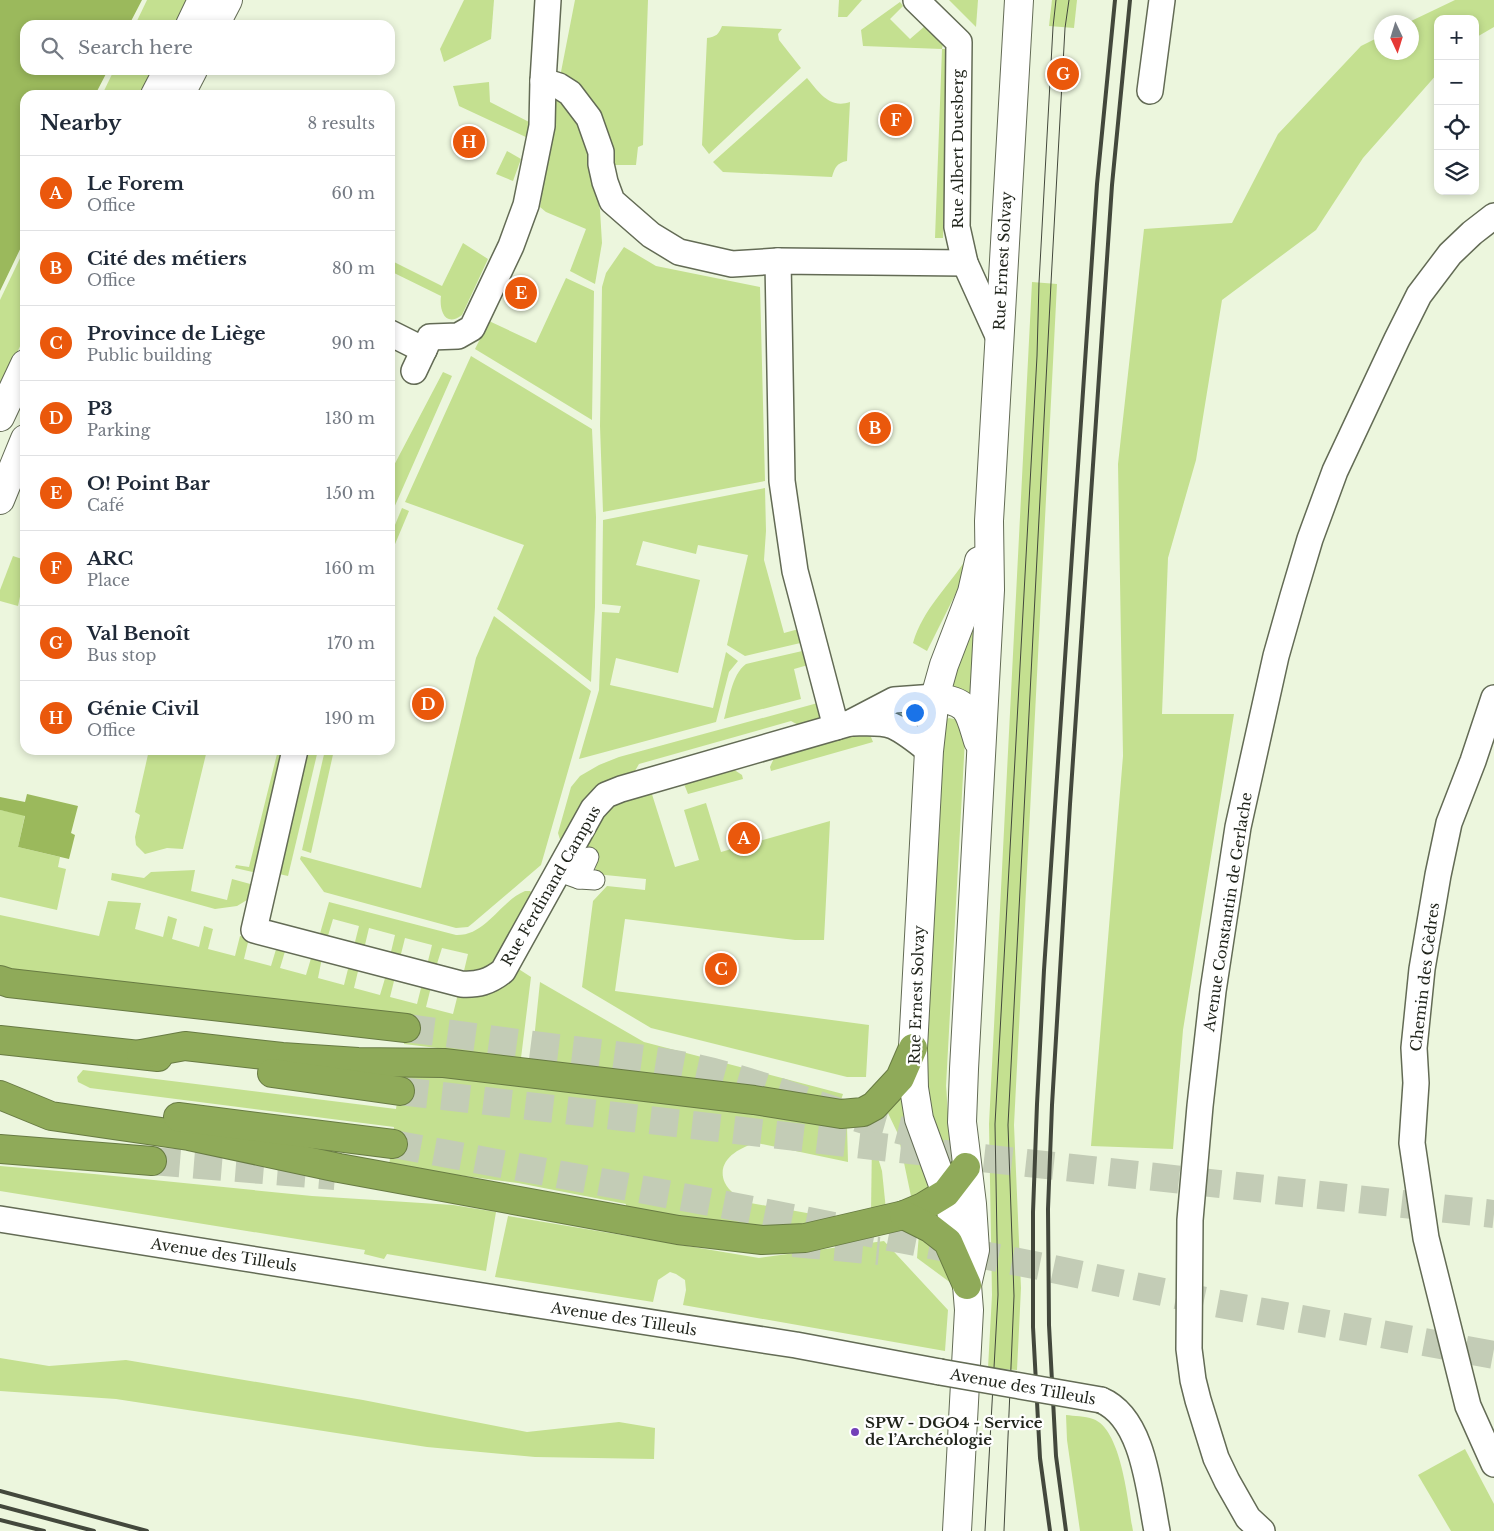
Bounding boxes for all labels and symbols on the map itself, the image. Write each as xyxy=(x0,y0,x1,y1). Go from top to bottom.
north arrow xyxy=(1374,15,1419,60)
pin: G xyxy=(1047,55,1079,93)
street label: Rue Albert Duesberg xyxy=(948,68,967,229)
pin: F xyxy=(880,101,912,139)
pin: H xyxy=(453,123,485,161)
street label: Rue Ernest Solvay xyxy=(989,190,1016,331)
pin: E xyxy=(505,274,537,312)
pin: B xyxy=(859,409,891,447)
pin: D xyxy=(412,685,444,723)
your location xyxy=(902,700,928,726)
street label: Avenue Constantin de Gerlache xyxy=(1199,791,1256,1034)
street label: Rue Ferdinand Campus xyxy=(497,802,604,969)
pin: A xyxy=(728,819,760,857)
street label: Chemin des Cèdres xyxy=(1406,901,1443,1052)
street label: Rue Ernest Solvay xyxy=(905,925,928,1065)
pin: C xyxy=(705,950,737,988)
street label: Avenue des Tilleuls xyxy=(149,1233,299,1275)
street label: Avenue des Tilleuls xyxy=(549,1297,699,1339)
street label: Avenue des Tilleuls xyxy=(948,1364,1098,1409)
place label: SPW - DGO4 - Service de l’Archéologie xyxy=(865,1413,1043,1449)
marker: SPW - DGO4 - Service de l’Archéologie xyxy=(849,1426,861,1438)

